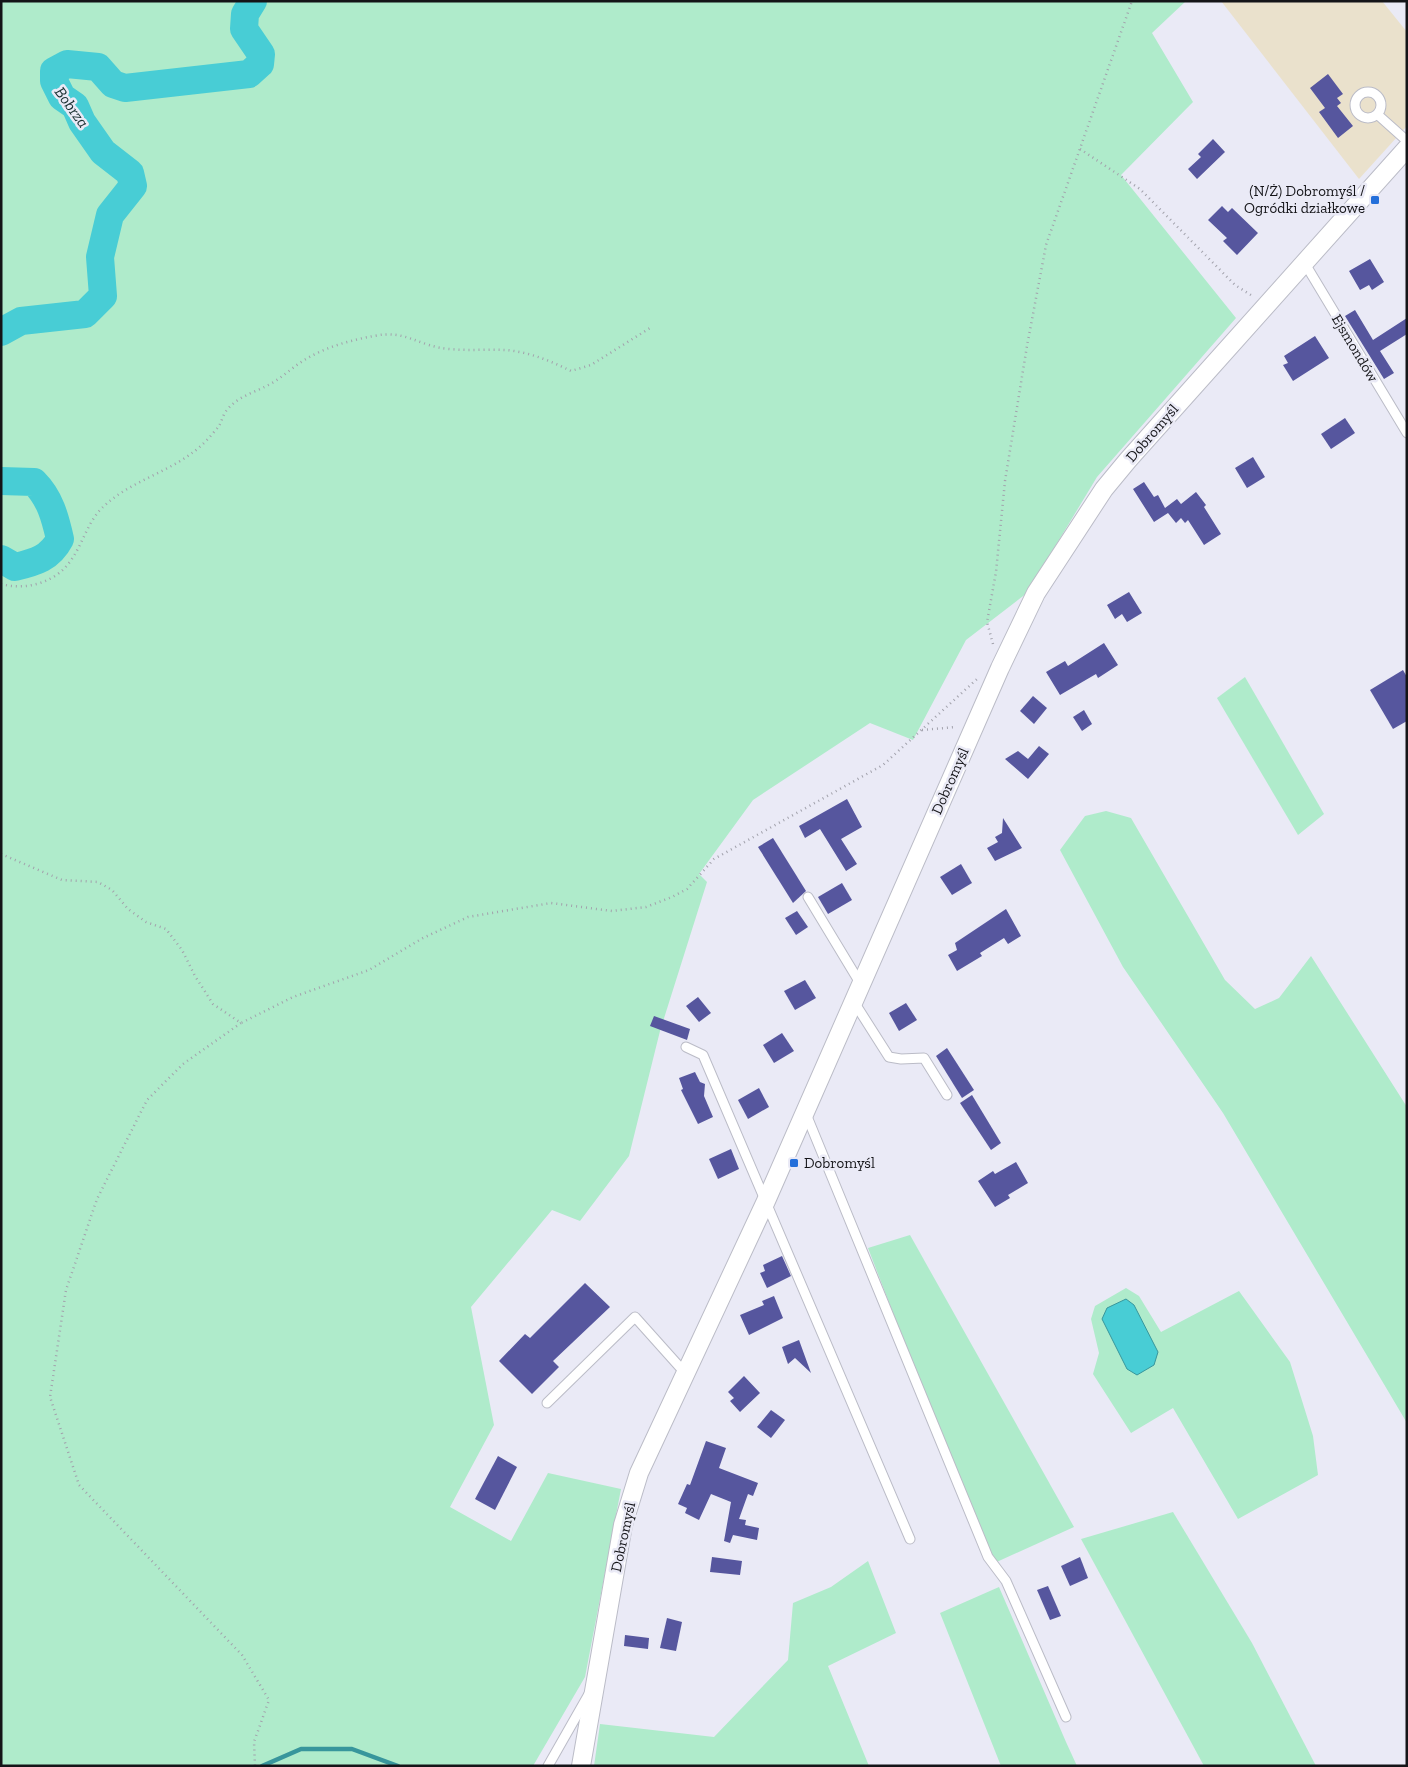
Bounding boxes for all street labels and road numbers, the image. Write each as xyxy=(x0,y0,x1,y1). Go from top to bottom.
street label: Ejsmondów xyxy=(1328,311,1382,386)
street label: Dobromyśl xyxy=(1122,400,1182,466)
street label: Dobromyśl xyxy=(927,745,973,817)
street label: Dobromyśl xyxy=(607,1500,639,1574)

